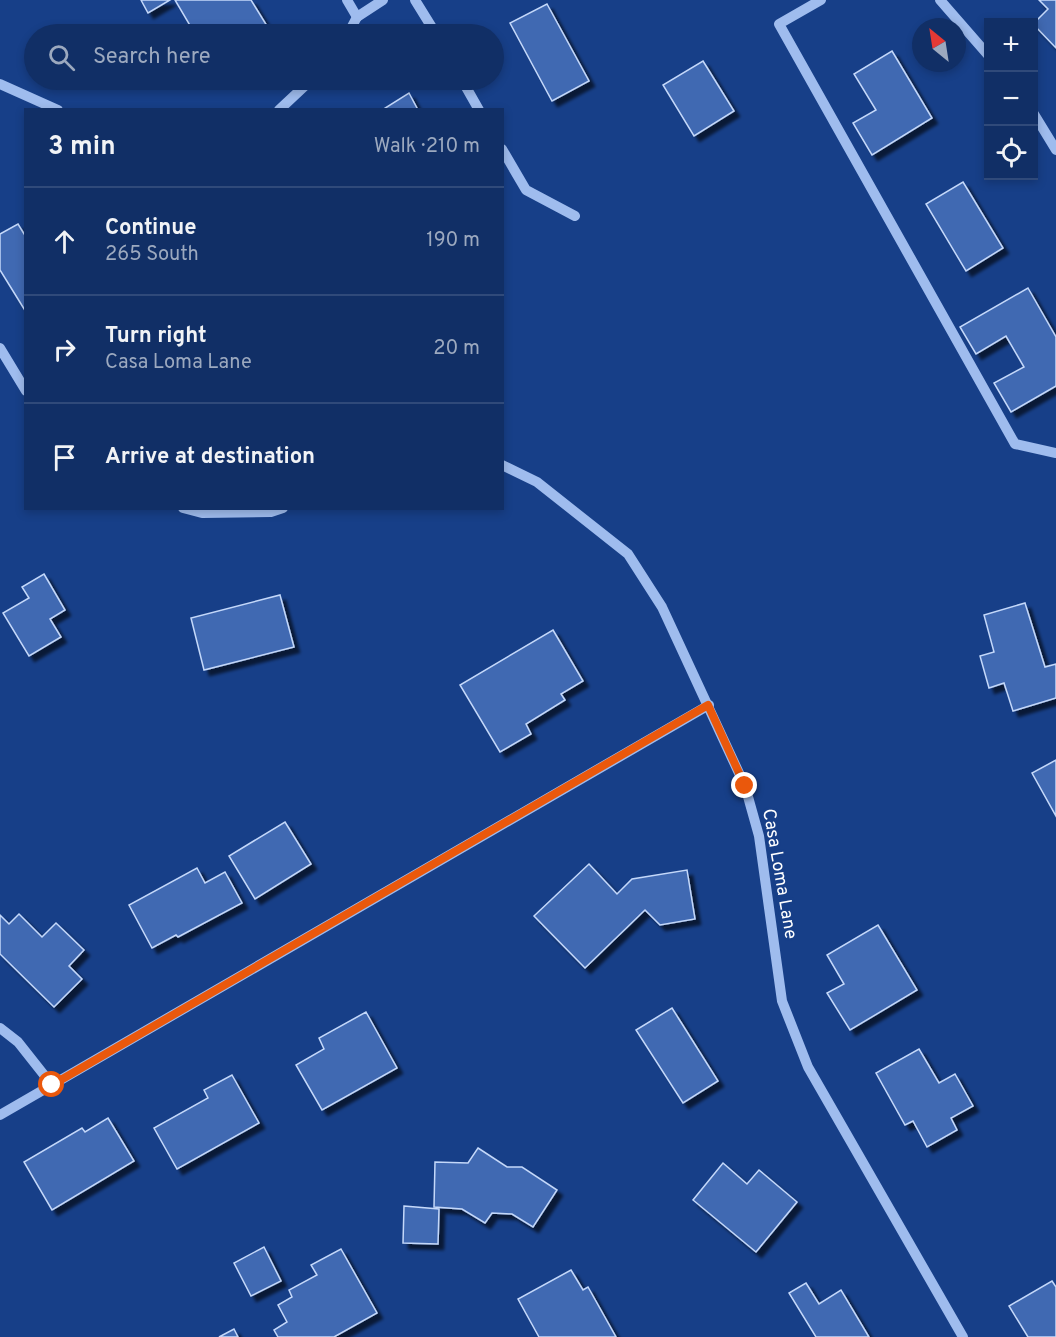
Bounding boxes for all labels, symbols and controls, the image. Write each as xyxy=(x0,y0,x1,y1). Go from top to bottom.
north arrow xyxy=(912,18,966,72)
map controls xyxy=(984,18,1038,180)
button: + xyxy=(984,18,1038,72)
search box xyxy=(24,24,504,90)
icon: search xyxy=(45,41,78,74)
text: Search here xyxy=(93,44,211,71)
button: − xyxy=(984,72,1038,126)
button: locate xyxy=(984,126,1038,180)
text: 3 min xyxy=(48,131,116,164)
text: Walk · 210 m xyxy=(374,134,480,160)
text: Continue xyxy=(105,215,196,242)
icon: ahead xyxy=(48,225,81,258)
text: 190 m xyxy=(426,228,480,254)
text: 265 South xyxy=(105,242,199,268)
text: Turn right xyxy=(105,323,207,350)
icon: right xyxy=(48,333,81,366)
text: 20 m xyxy=(433,336,480,362)
text: Casa Loma Lane xyxy=(105,350,252,376)
icon: arrive xyxy=(48,441,81,474)
text: Arrive at destination xyxy=(105,444,315,471)
route end xyxy=(731,772,757,798)
street label: Casa Loma Lane xyxy=(756,807,802,941)
route start xyxy=(38,1071,64,1097)

